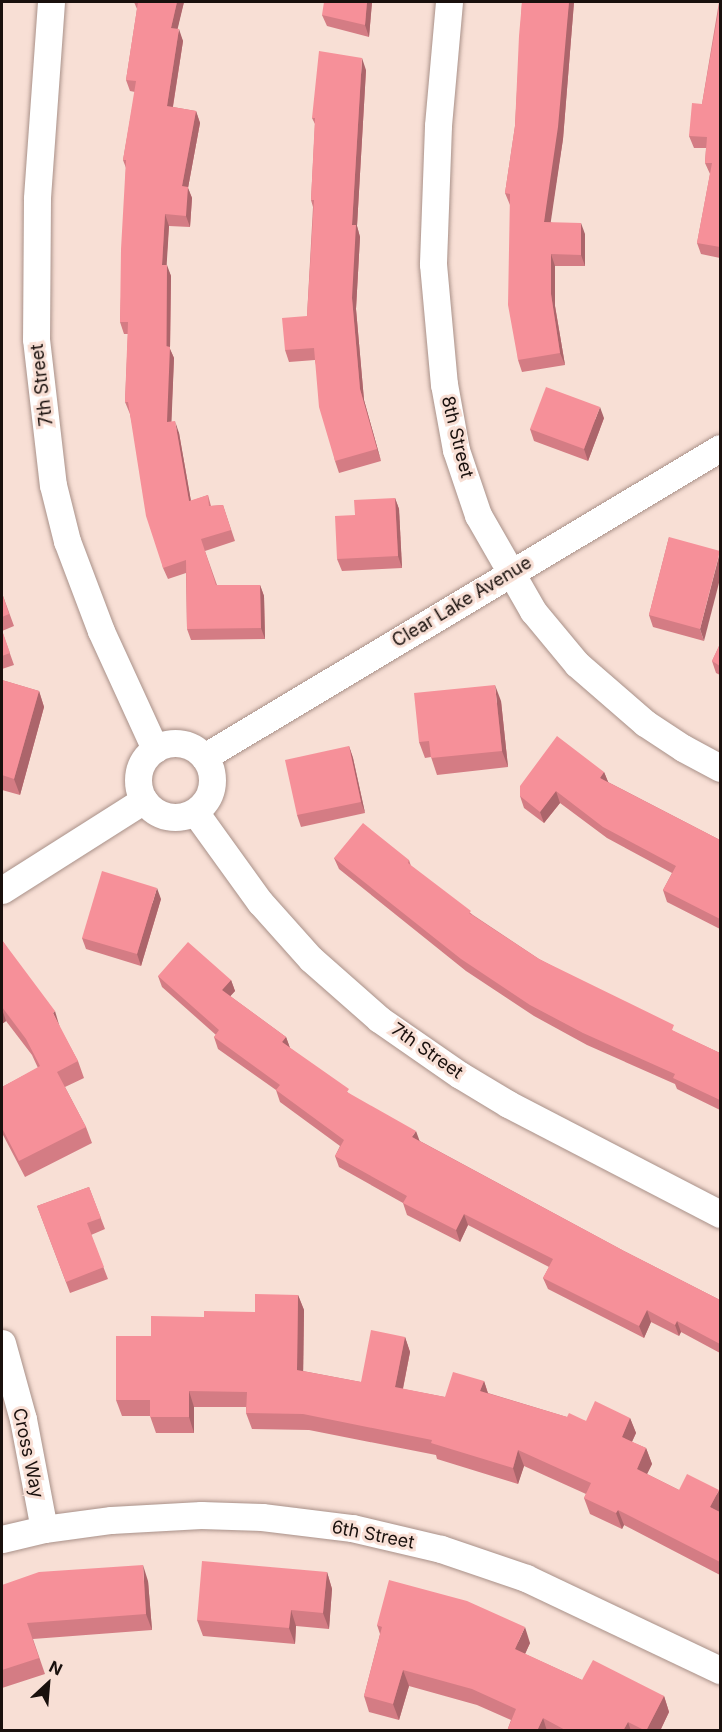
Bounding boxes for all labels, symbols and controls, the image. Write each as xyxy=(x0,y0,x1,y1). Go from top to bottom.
street label: 7th Street xyxy=(26,343,58,427)
street label: 8th Street xyxy=(436,394,478,480)
street label: Clear Lake Avenue xyxy=(388,552,536,652)
street label: 7th Street xyxy=(387,1018,467,1084)
street label: Cross Way xyxy=(8,1406,48,1500)
street label: 6th Street xyxy=(330,1516,416,1554)
north arrow xyxy=(18,1654,78,1714)
text: N xyxy=(46,1656,66,1679)

